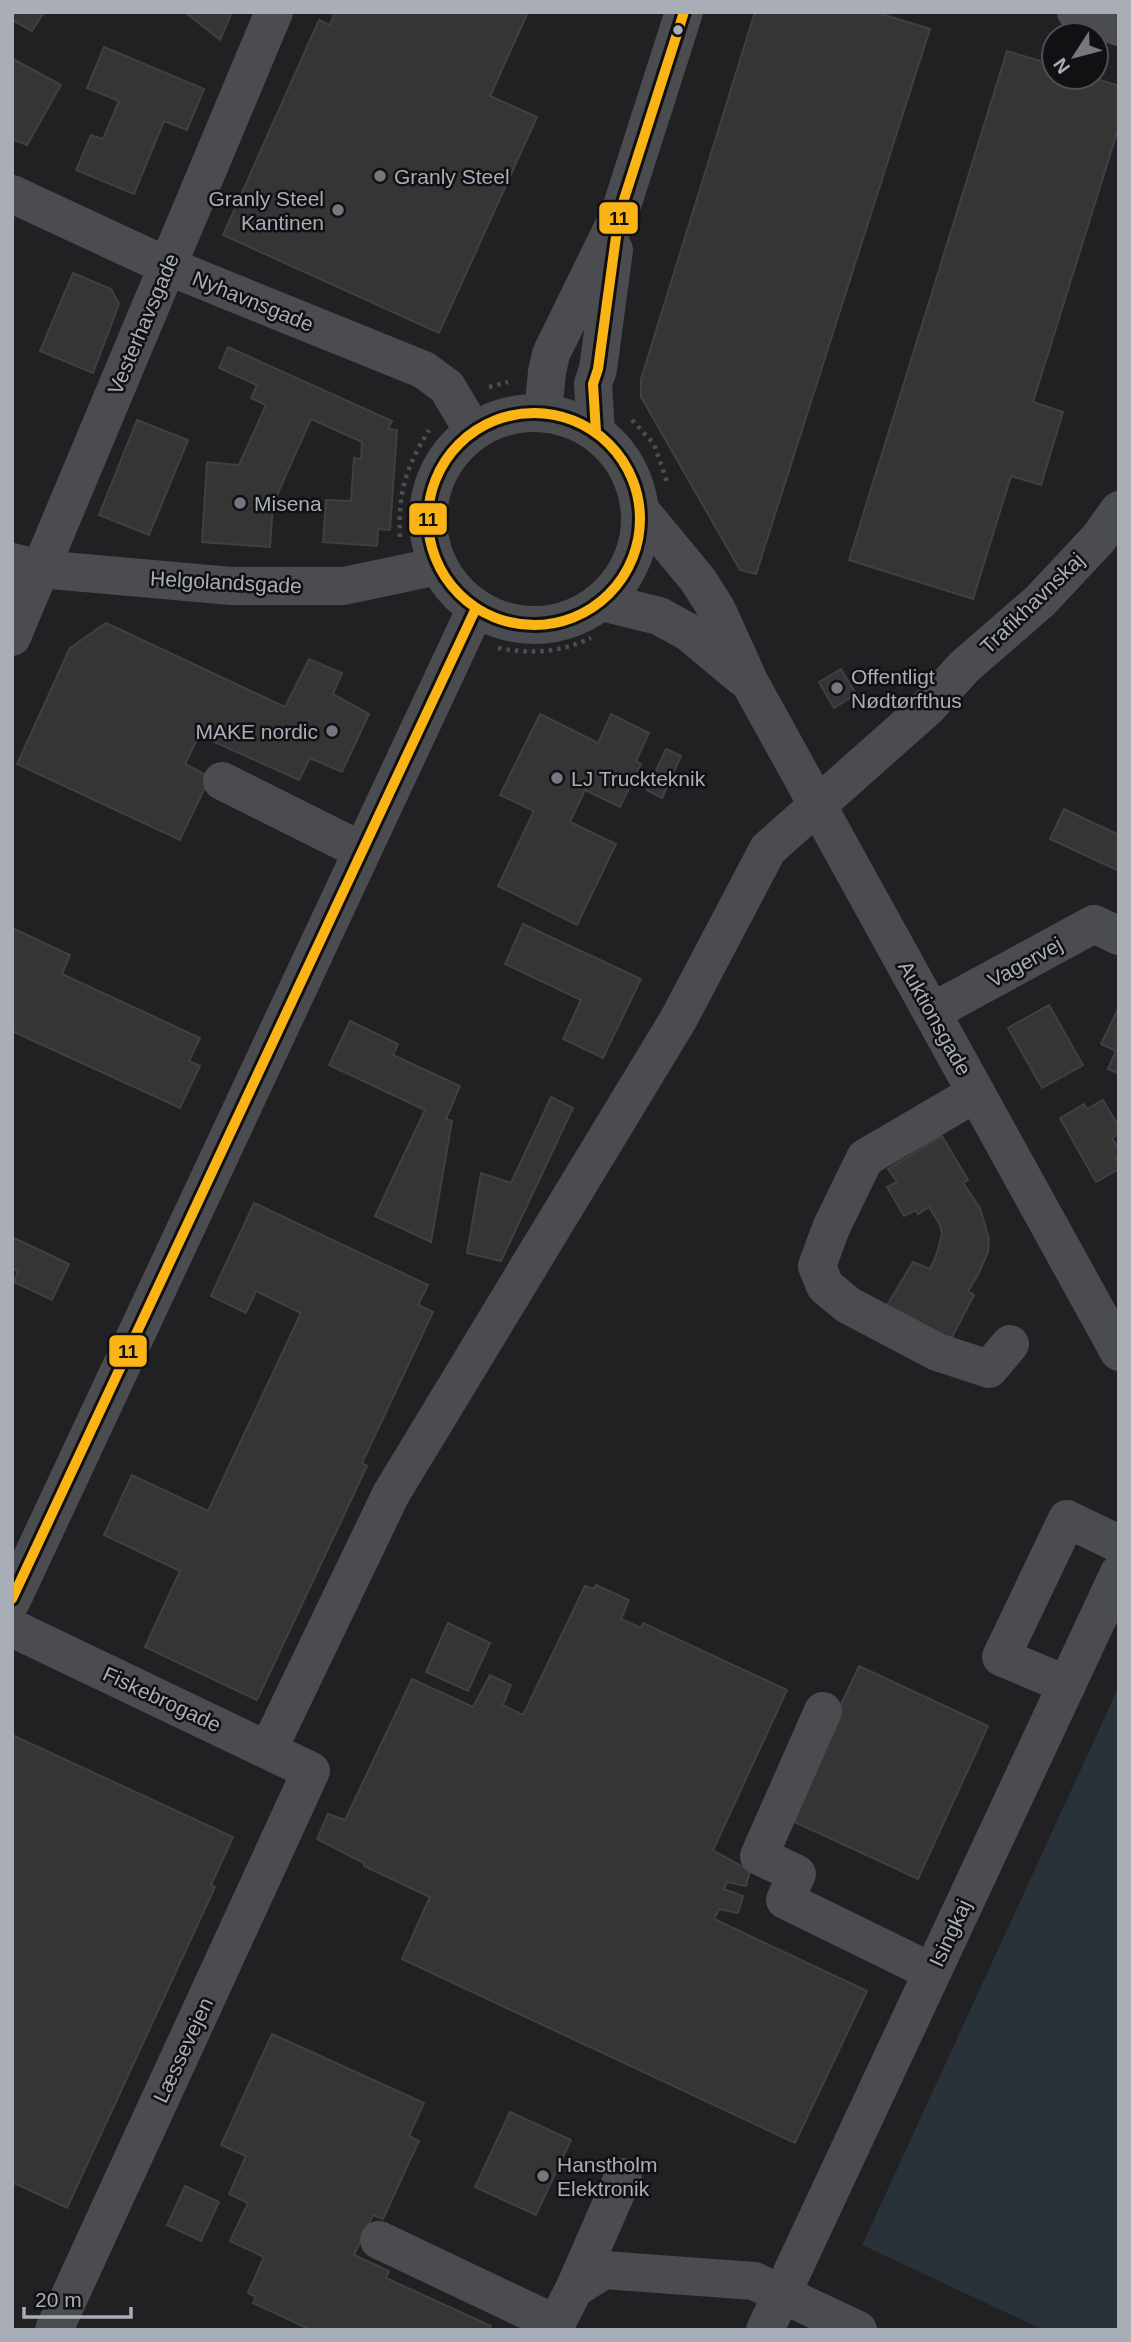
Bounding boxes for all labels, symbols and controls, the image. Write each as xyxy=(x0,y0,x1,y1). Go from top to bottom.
north arrow xyxy=(1040,21,1110,91)
unlabelled marker xyxy=(671,23,685,37)
text: N xyxy=(1049,54,1074,77)
place label: Granly Steel xyxy=(394,165,510,188)
marker: Granly Steel xyxy=(372,168,388,184)
place label: Granly Steel Kantinen xyxy=(208,187,324,234)
line badge: 11 xyxy=(598,201,639,235)
marker: Granly Steel Kantinen xyxy=(330,202,346,218)
text: 11 xyxy=(609,208,629,229)
street label: Vesterhavsgade xyxy=(103,250,183,398)
street label: Nyhavnsgade xyxy=(189,266,317,336)
place label: Misena xyxy=(254,492,322,515)
marker: Misena xyxy=(232,495,248,511)
line badge: 11 xyxy=(408,502,448,536)
text: 11 xyxy=(418,509,438,530)
street label: Trafikhavnskaj xyxy=(976,548,1088,658)
street label: Helgolandsgade xyxy=(150,567,302,597)
place label: Offentligt Nødtørfthus xyxy=(851,665,962,712)
marker: Offentligt Nødtørfthus xyxy=(829,680,845,696)
place label: MAKE nordic xyxy=(195,720,318,743)
marker: MAKE nordic xyxy=(324,723,340,739)
place label: LJ Truckteknik xyxy=(571,767,706,790)
marker: LJ Truckteknik xyxy=(549,770,565,786)
street label: Vagervej xyxy=(984,932,1066,992)
street label: Auktionsgade xyxy=(894,957,976,1079)
line badge: 11 xyxy=(108,1334,148,1368)
text: 11 xyxy=(118,1341,138,1362)
street label: Fiskebrogade xyxy=(99,1662,225,1736)
street label: Isingkaj xyxy=(925,1896,975,1970)
street label: Læssevejen xyxy=(149,1994,217,2106)
place label: Hanstholm Elektronik xyxy=(557,2153,657,2200)
marker: Hanstholm Elektronik xyxy=(535,2168,551,2184)
scale bar xyxy=(24,2276,131,2320)
text: 20 m xyxy=(35,2288,82,2311)

